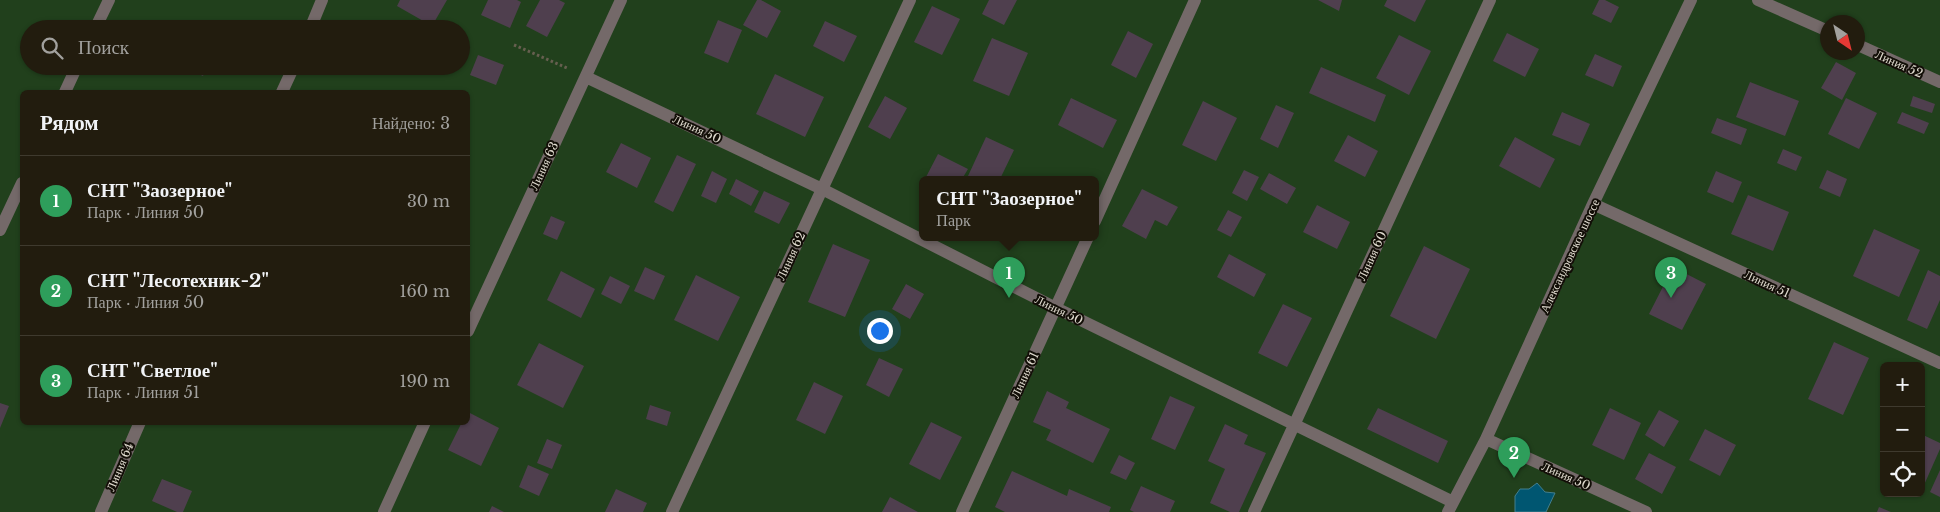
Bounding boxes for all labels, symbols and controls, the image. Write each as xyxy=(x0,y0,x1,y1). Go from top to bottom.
north arrow xyxy=(1820,15,1865,60)
search box xyxy=(20,20,470,75)
icon: search xyxy=(38,34,66,62)
text: Поиск xyxy=(78,36,129,59)
street label: Линия 52 xyxy=(1873,46,1925,81)
text: Рядом xyxy=(40,110,99,136)
street label: Линия 50 xyxy=(671,111,724,146)
text: Найдено: 3 xyxy=(372,113,450,133)
street label: Линия 63 xyxy=(526,139,561,192)
popup xyxy=(919,176,1099,241)
text: СНТ "Заозерное" xyxy=(87,179,232,202)
text: СНТ "Заозерное" xyxy=(936,187,1082,210)
text: 1 xyxy=(53,191,59,211)
text: 30 m xyxy=(407,191,450,211)
street label: Александровское шоссе xyxy=(1537,197,1602,315)
text: Парк · Линия 50 xyxy=(87,202,204,222)
text: Парк xyxy=(936,210,971,230)
street label: Линия 62 xyxy=(773,229,808,282)
street label: Линия 60 xyxy=(1354,229,1389,283)
pin: 1 xyxy=(993,257,1025,298)
pin: 3 xyxy=(1655,257,1687,298)
street label: Линия 51 xyxy=(1742,266,1792,301)
text: СНТ "Лесотехник-2" xyxy=(87,269,269,292)
text: 2 xyxy=(51,281,61,301)
text: 160 m xyxy=(399,281,450,301)
street label: Линия 50 xyxy=(1033,291,1086,328)
text: Парк · Линия 50 xyxy=(87,292,204,312)
your location xyxy=(867,318,893,344)
street label: Линия 61 xyxy=(1007,349,1042,400)
text: СНТ "Светлое" xyxy=(87,359,218,382)
map controls xyxy=(1880,362,1925,497)
button: + xyxy=(1880,362,1925,407)
text: 3 xyxy=(51,371,61,391)
text: 190 m xyxy=(399,371,450,391)
text: Парк · Линия 51 xyxy=(87,382,200,402)
button: − xyxy=(1880,407,1925,452)
pin: 2 xyxy=(1498,437,1530,478)
street label: Линия 64 xyxy=(103,440,136,493)
button: locate xyxy=(1880,452,1925,497)
street label: Линия 50 xyxy=(1540,458,1593,493)

